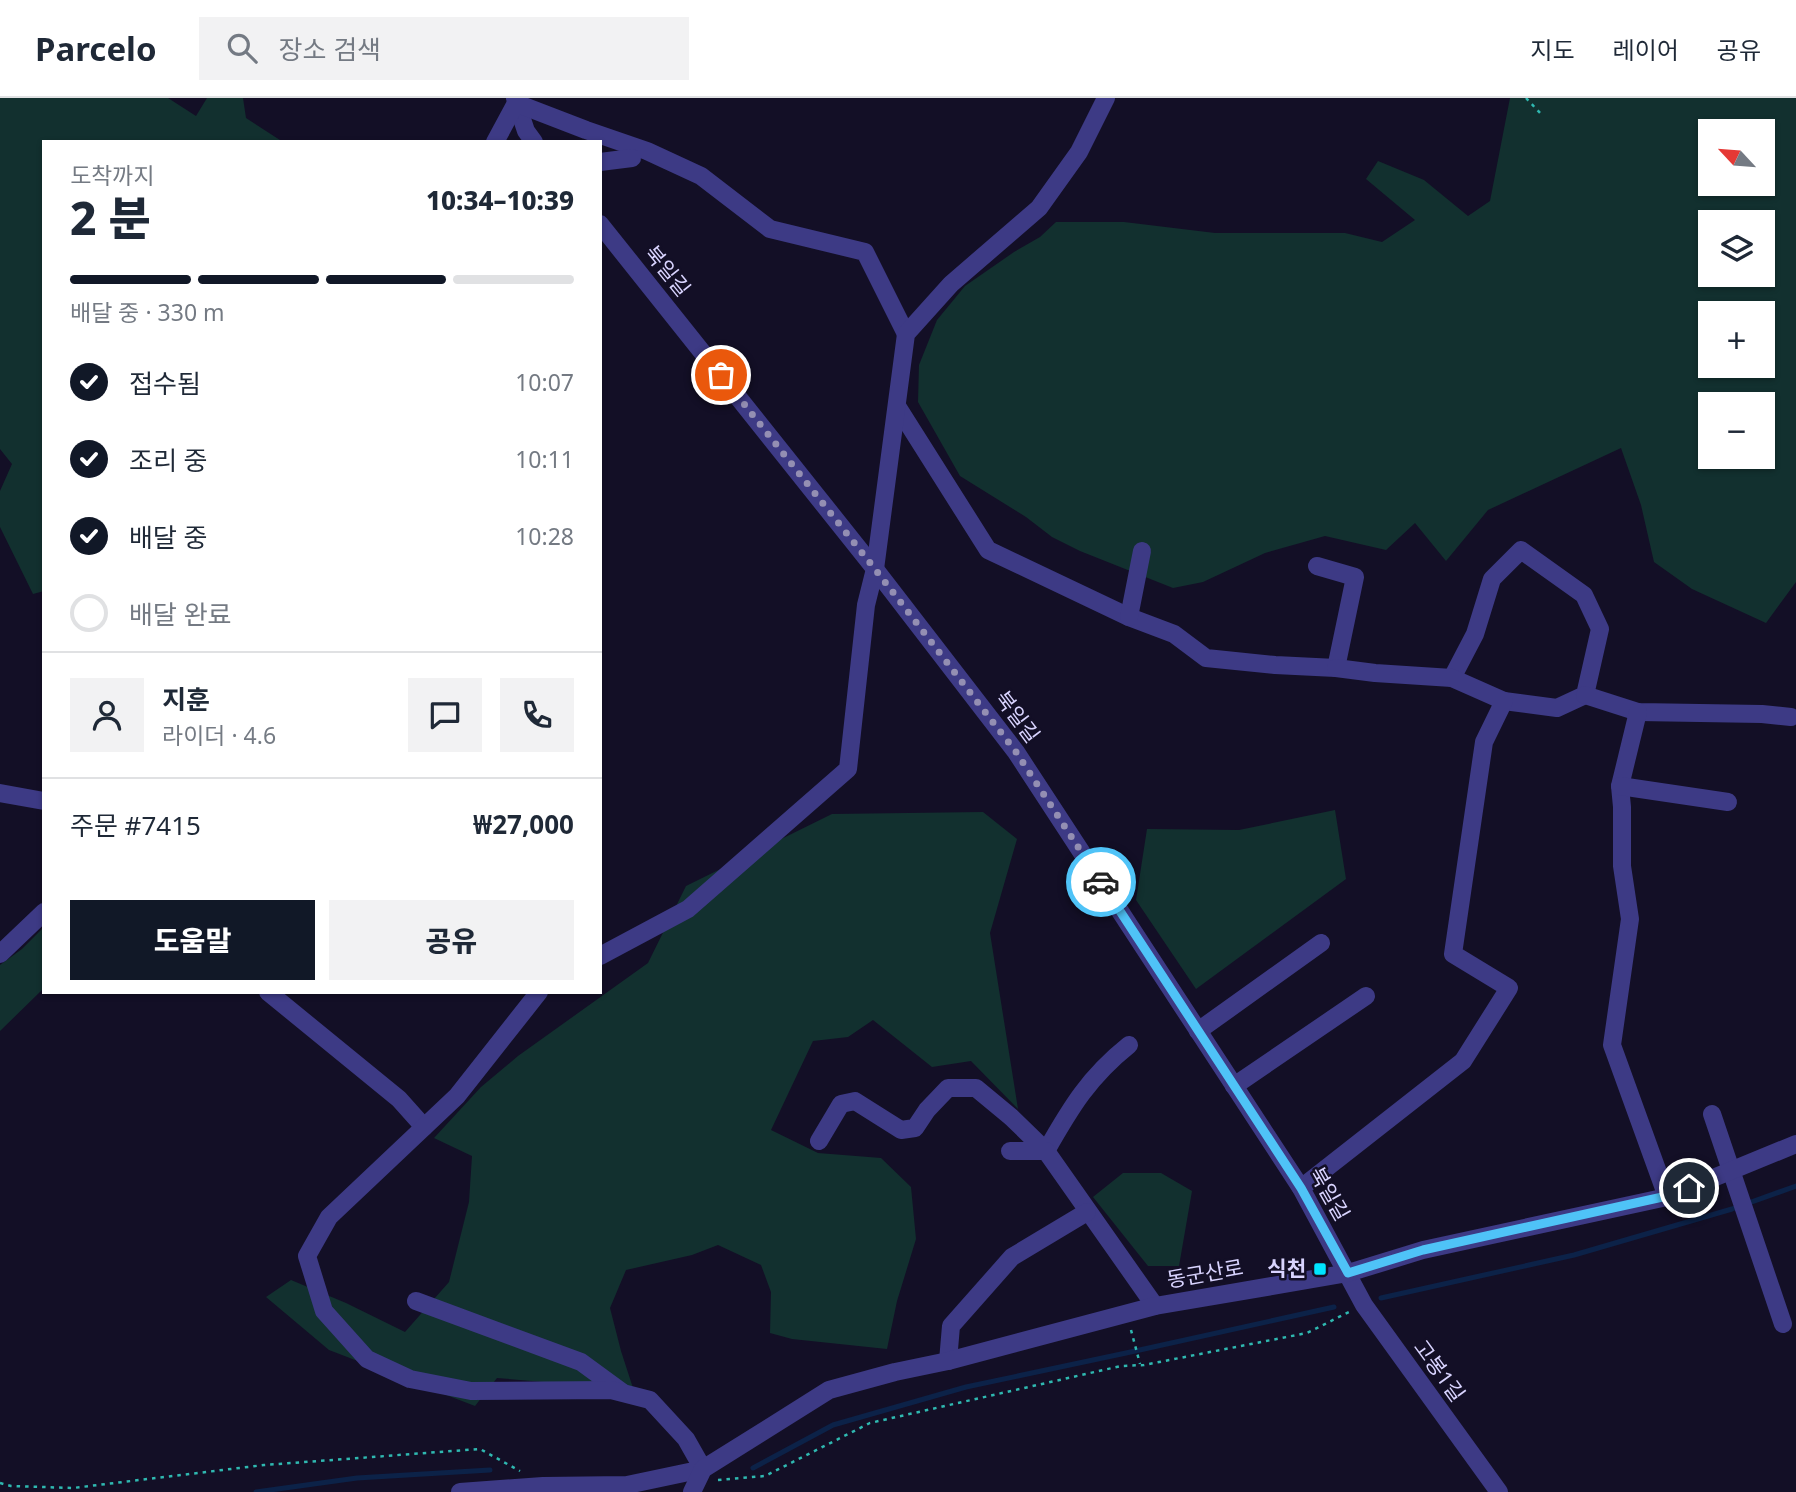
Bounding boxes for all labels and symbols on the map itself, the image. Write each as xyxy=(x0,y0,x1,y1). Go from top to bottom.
north arrow xyxy=(1698,119,1774,196)
street label: 북일길 xyxy=(639,239,697,302)
pin xyxy=(691,345,751,405)
street label: 북일길 xyxy=(989,685,1046,748)
courier xyxy=(1066,847,1136,917)
pin xyxy=(1659,1158,1719,1218)
street label: 북일길 xyxy=(1303,1161,1356,1226)
street label: 동군산로 xyxy=(1164,1253,1245,1294)
place label: 식천 xyxy=(1267,1254,1306,1282)
marker: 식천 xyxy=(1312,1261,1328,1277)
street label: 고봉1길 xyxy=(1408,1334,1472,1407)

